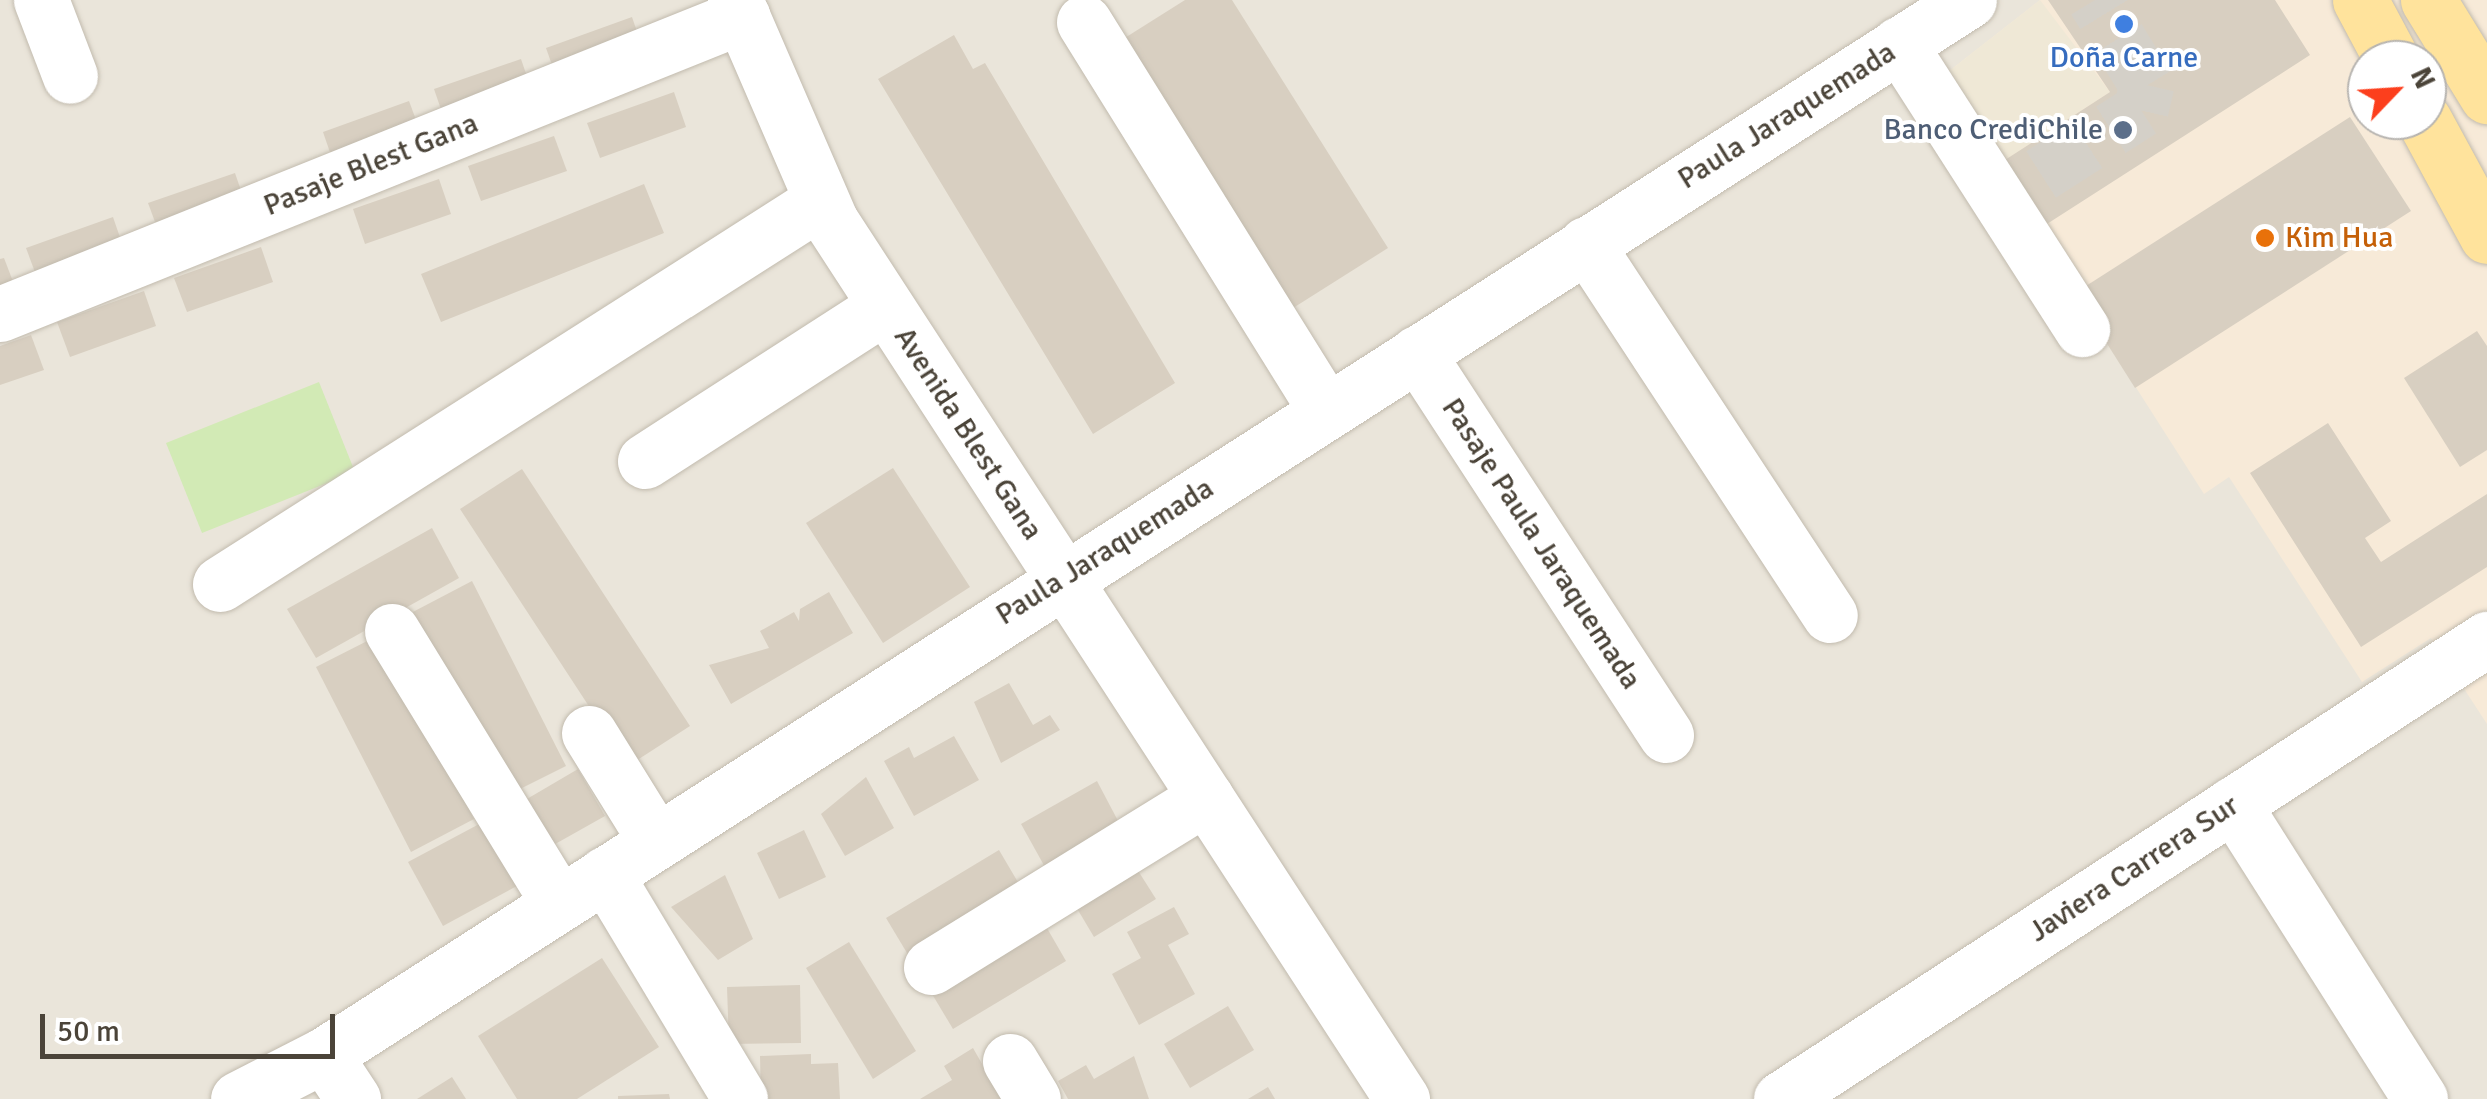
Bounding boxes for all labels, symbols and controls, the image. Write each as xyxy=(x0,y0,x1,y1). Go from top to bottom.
marker: Doña Carne xyxy=(2113,13,2135,35)
street label: Paula Jaraquemada xyxy=(1672,35,1902,197)
place label: Doña Carne xyxy=(2050,40,2198,76)
north arrow xyxy=(2347,40,2447,140)
text: N xyxy=(2403,62,2442,94)
street label: Pasaje Blest Gana xyxy=(259,106,483,224)
place label: Banco CrediChile xyxy=(1883,112,2103,148)
marker: Banco CrediChile xyxy=(2112,119,2134,141)
place label: Kim Hua xyxy=(2285,220,2393,256)
marker: Kim Hua xyxy=(2254,227,2276,249)
street label: Avenida Blest Gana xyxy=(886,321,1050,547)
street label: Pasaje Paula Jaraquemada xyxy=(1433,392,1649,696)
street label: Paula Jaraquemada xyxy=(990,471,1220,633)
street label: Javiera Carrera Sur xyxy=(2022,788,2246,950)
scale bar xyxy=(45,994,340,1056)
text: 50 m xyxy=(57,1013,120,1050)

